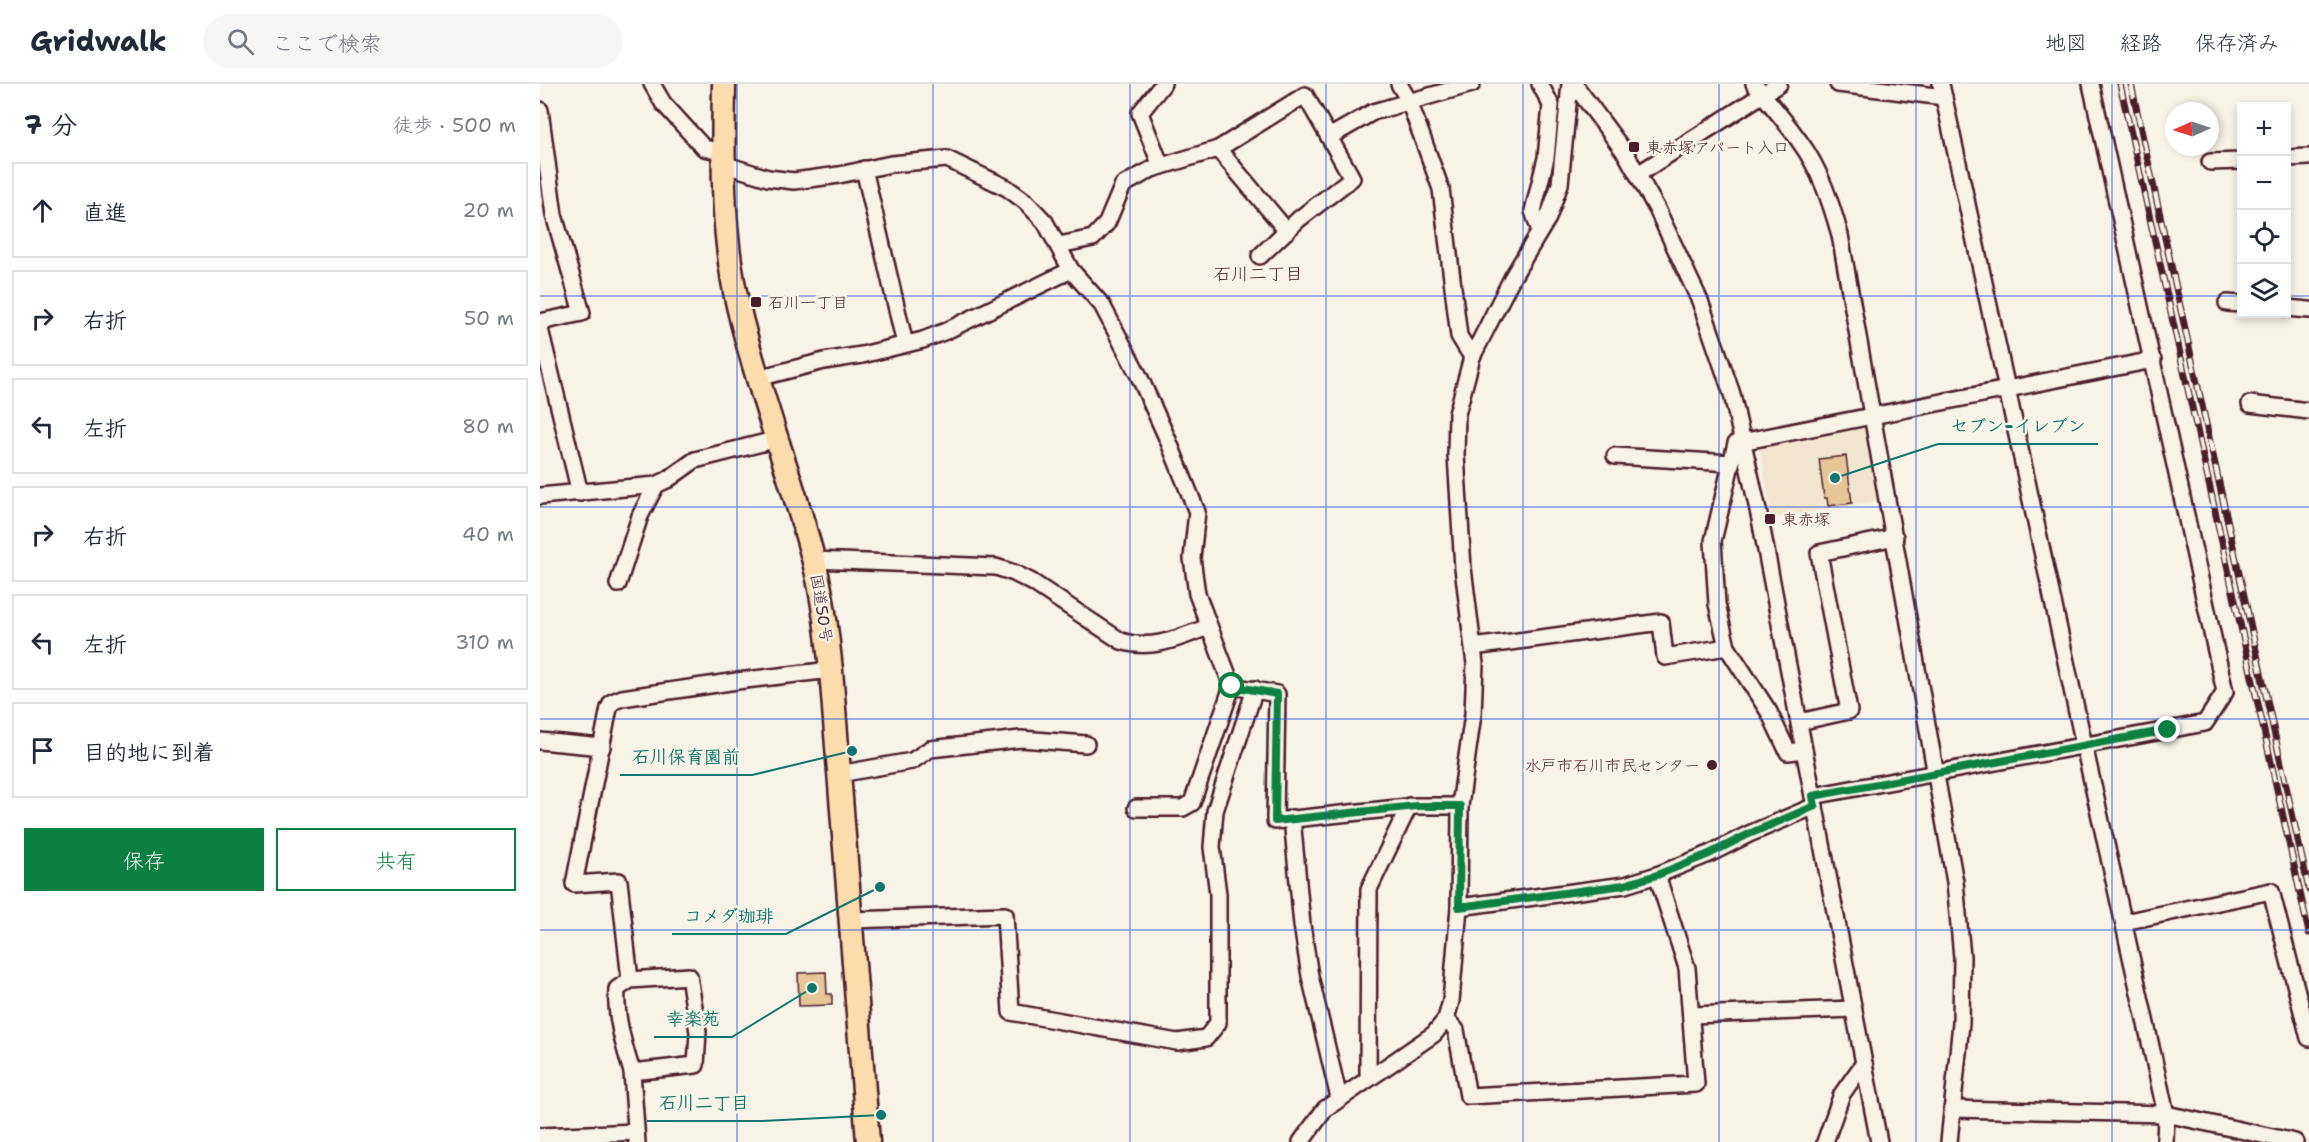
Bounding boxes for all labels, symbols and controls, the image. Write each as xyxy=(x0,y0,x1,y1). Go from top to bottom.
search box xyxy=(203,14,623,68)
text: Gridwalk xyxy=(30,22,167,60)
icon: search xyxy=(224,25,257,58)
text: ここで検索 xyxy=(272,29,382,58)
text: 地図 xyxy=(2045,29,2087,57)
text: 経路 xyxy=(2120,29,2162,57)
text: 保存済み xyxy=(2195,29,2279,57)
north arrow xyxy=(2165,102,2219,156)
map controls xyxy=(2237,102,2291,318)
button: + xyxy=(2237,102,2291,156)
text: 7 分 xyxy=(24,107,77,142)
text: 徒歩 · 500 m xyxy=(393,112,516,138)
place label: 東赤塚アパート入口 xyxy=(1646,137,1789,158)
marker: 東赤塚アパート入口 xyxy=(1627,140,1641,154)
button: − xyxy=(2237,156,2291,210)
icon: ahead xyxy=(26,194,59,227)
text: 20 m xyxy=(463,197,514,223)
text: 直進 xyxy=(83,198,127,227)
button: locate xyxy=(2237,210,2291,264)
district label: 石川二丁目 xyxy=(1213,262,1303,286)
button: layers xyxy=(2237,264,2291,318)
place label: 石川一丁目 xyxy=(768,292,848,313)
marker: 石川一丁目 xyxy=(749,295,763,309)
icon: right xyxy=(26,302,59,335)
text: 50 m xyxy=(464,305,514,331)
text: 右折 xyxy=(83,306,127,335)
callout: セブン-イレブン xyxy=(1938,408,2098,444)
icon: left xyxy=(26,410,59,443)
text: 80 m xyxy=(462,413,514,439)
text: 左折 xyxy=(83,414,127,443)
text: セブン-イレブン xyxy=(1950,414,2086,438)
place label: 東赤塚 xyxy=(1782,509,1830,530)
marker: 東赤塚 xyxy=(1763,512,1777,526)
icon: right xyxy=(26,518,59,551)
text: 40 m xyxy=(462,521,514,547)
text: 右折 xyxy=(83,522,127,551)
street label: 国道50号 xyxy=(806,572,837,644)
icon: left xyxy=(26,626,59,659)
text: 310 m xyxy=(455,629,514,655)
text: 左折 xyxy=(83,630,127,659)
route start xyxy=(1218,672,1244,698)
route end xyxy=(2154,716,2180,742)
icon: arrive xyxy=(26,734,59,767)
text: 目的地に到着 xyxy=(83,738,215,767)
callout: 石川保育園前 xyxy=(620,739,752,775)
text: 石川保育園前 xyxy=(632,745,740,769)
place label: 水戸市石川市民センター xyxy=(1525,755,1700,776)
marker: 水戸市石川市民センター xyxy=(1705,758,1719,772)
button: 保存 xyxy=(24,828,264,891)
button: 共有 xyxy=(276,828,516,891)
callout: コメダ珈琲 xyxy=(672,898,786,934)
text: コメダ珈琲 xyxy=(684,904,774,928)
callout: 幸楽苑 xyxy=(654,1001,732,1037)
text: 幸楽苑 xyxy=(666,1007,720,1031)
callout: 石川二丁目 xyxy=(647,1085,761,1121)
text: 石川二丁目 xyxy=(659,1091,749,1115)

